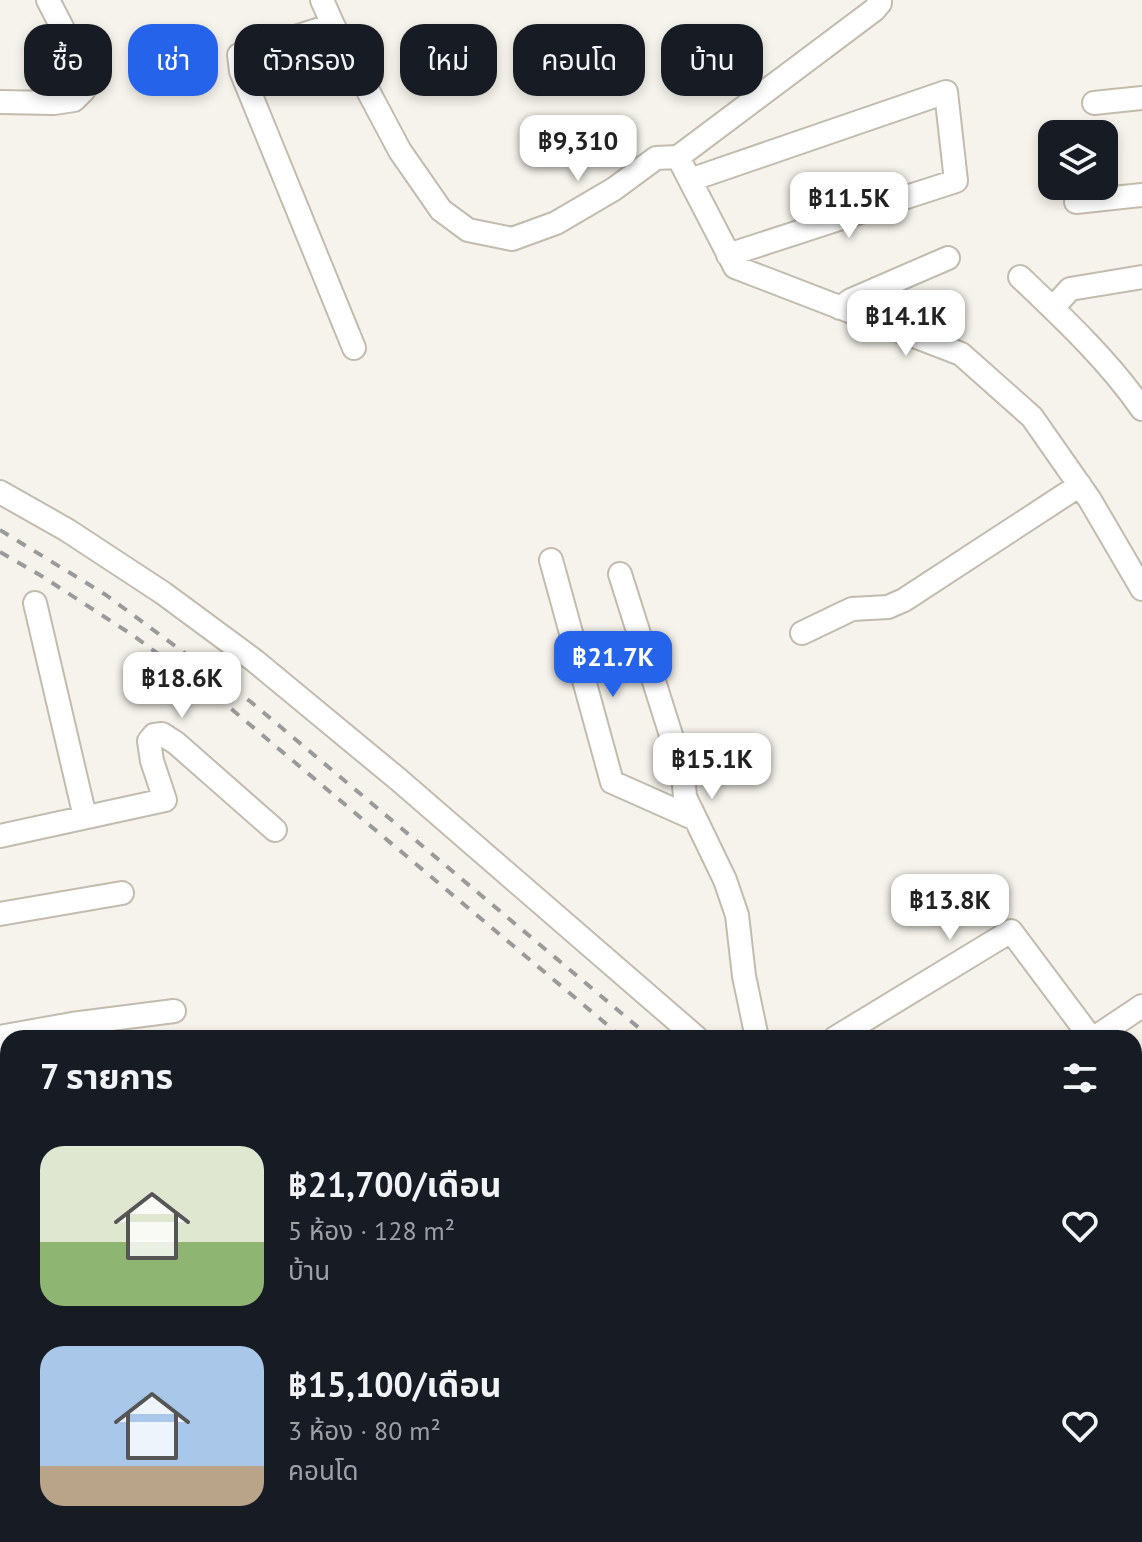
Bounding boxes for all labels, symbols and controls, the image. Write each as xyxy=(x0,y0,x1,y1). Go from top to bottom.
chip: ซื้อ xyxy=(24,24,112,96)
chip: เช่า xyxy=(128,24,218,96)
chip: ตัวกรอง xyxy=(234,24,384,96)
chip: ใหม่ xyxy=(400,24,497,96)
chip: คอนโด xyxy=(513,24,645,96)
chip: บ้าน xyxy=(661,24,763,96)
pin: ฿9,310 xyxy=(513,115,643,183)
map controls xyxy=(1038,120,1118,200)
button: layers xyxy=(1038,120,1118,200)
text: ฿9,310 xyxy=(538,124,618,157)
pin: ฿11.5K xyxy=(784,172,914,240)
text: ฿11.5K xyxy=(808,181,890,214)
pin: ฿14.1K xyxy=(841,290,971,358)
text: ฿14.1K xyxy=(865,299,947,332)
pin: ฿21.7K xyxy=(548,631,678,699)
text: ฿21.7K xyxy=(572,640,654,673)
pin: ฿18.6K xyxy=(117,652,247,720)
text: ฿18.6K xyxy=(141,661,223,694)
pin: ฿15.1K xyxy=(647,733,777,801)
text: ฿15.1K xyxy=(671,742,753,775)
pin: ฿13.8K xyxy=(885,874,1015,942)
text: ฿13.8K xyxy=(909,883,991,916)
text: 7 รายการ xyxy=(40,1054,173,1098)
icon: filters xyxy=(1058,1056,1102,1100)
text: ฿21,700/เดือน xyxy=(288,1162,502,1206)
icon: home xyxy=(104,1178,200,1274)
icon: heart xyxy=(1058,1204,1102,1248)
text: 5 ห้อง · 128 m² xyxy=(288,1214,455,1247)
text: บ้าน xyxy=(288,1254,330,1287)
text: ฿15,100/เดือน xyxy=(288,1362,502,1406)
icon: home xyxy=(104,1378,200,1474)
icon: heart xyxy=(1058,1404,1102,1448)
text: 3 ห้อง · 80 m² xyxy=(288,1414,441,1447)
text: คอนโด xyxy=(288,1454,359,1487)

